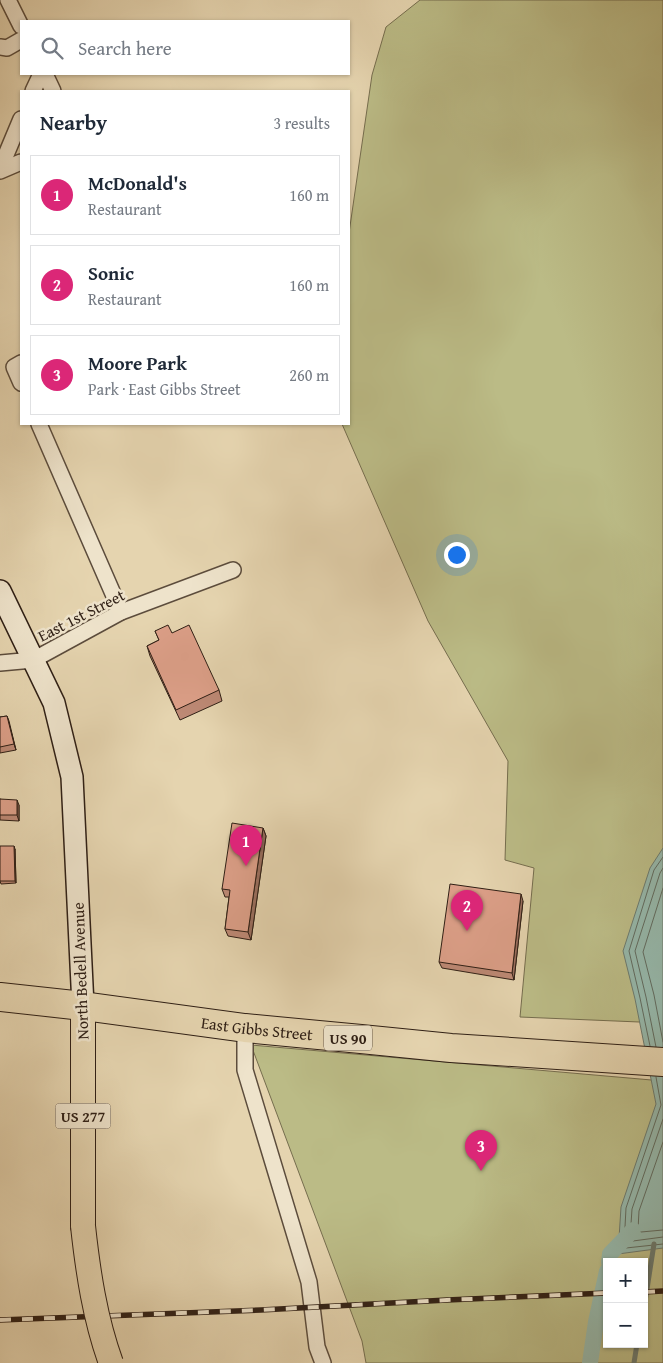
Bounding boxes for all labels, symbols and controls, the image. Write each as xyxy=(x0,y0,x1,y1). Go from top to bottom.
search box xyxy=(20,20,350,75)
icon: search xyxy=(38,34,66,62)
text: Search here xyxy=(78,34,172,62)
text: Nearby xyxy=(40,107,107,138)
text: 3 results xyxy=(273,111,330,135)
text: McDonald's xyxy=(88,169,187,197)
text: 1 xyxy=(53,183,61,207)
text: 160 m xyxy=(289,183,329,207)
text: Restaurant xyxy=(88,197,162,221)
text: Sonic xyxy=(88,259,134,287)
text: 2 xyxy=(53,273,61,297)
text: 160 m xyxy=(289,273,329,297)
text: Restaurant xyxy=(88,287,162,311)
text: Moore Park xyxy=(88,349,187,377)
text: 3 xyxy=(53,363,61,387)
text: 260 m xyxy=(289,363,329,387)
text: Park · East Gibbs Street xyxy=(88,377,241,401)
your location xyxy=(444,542,470,568)
street label: East 1st Street xyxy=(33,583,129,647)
pin: 1 xyxy=(230,825,262,866)
pin: 2 xyxy=(451,890,483,931)
street label: North Bedell Avenue xyxy=(66,902,94,1040)
street label: East Gibbs Street xyxy=(200,1010,314,1046)
road number: US 90 xyxy=(324,1026,372,1050)
road number: US 277 xyxy=(56,1104,110,1128)
pin: 3 xyxy=(465,1130,497,1171)
map controls xyxy=(603,1258,648,1348)
button: + xyxy=(603,1258,648,1303)
button: − xyxy=(603,1303,648,1348)

